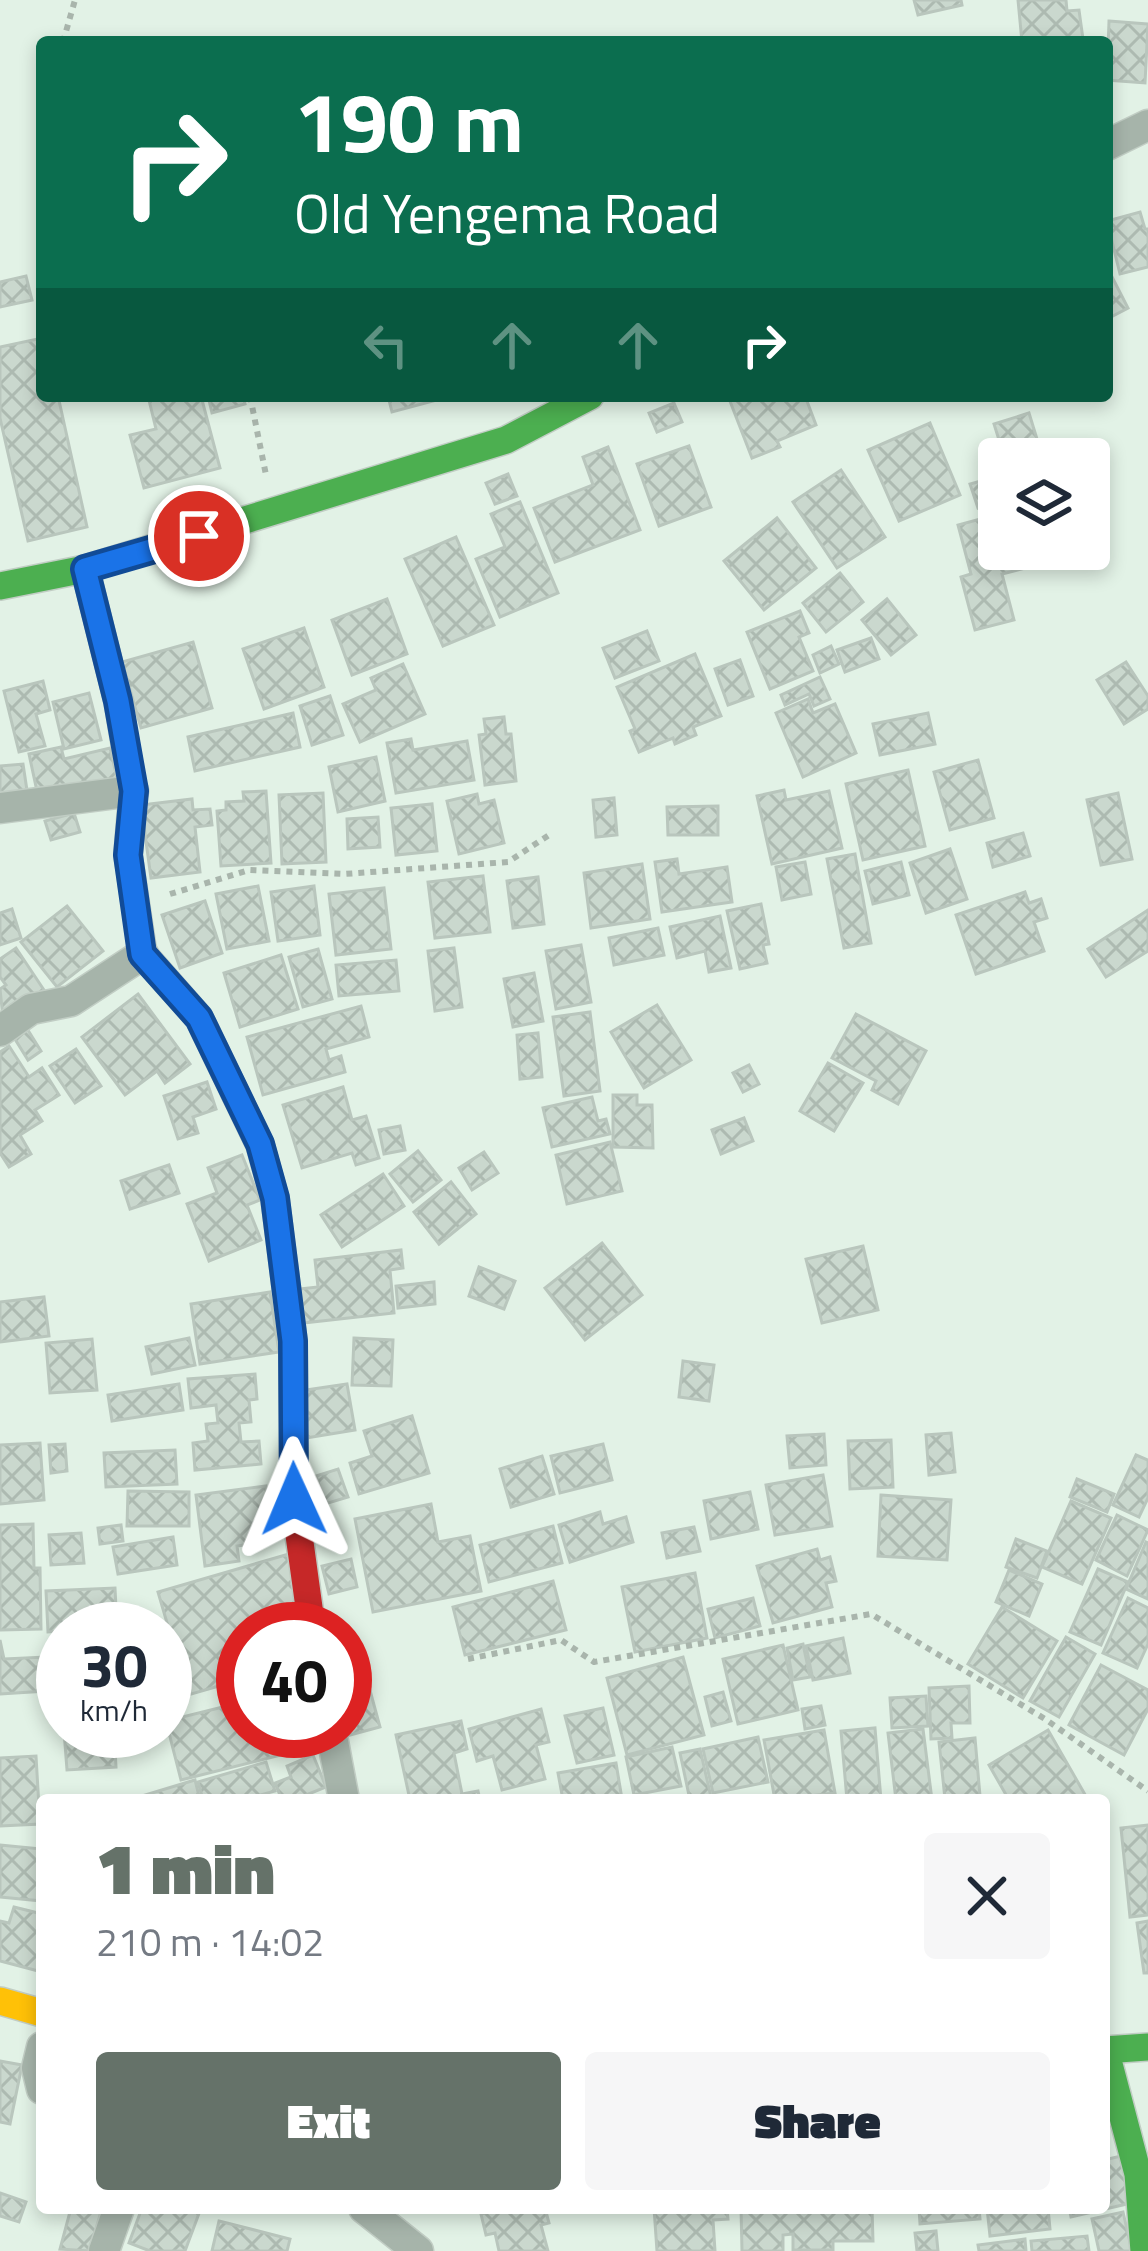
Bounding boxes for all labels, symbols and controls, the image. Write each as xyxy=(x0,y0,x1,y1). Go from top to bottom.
text: 190 m xyxy=(294,57,524,185)
icon: right xyxy=(96,84,252,240)
text: Old Yengema Road xyxy=(294,172,720,254)
icon: left xyxy=(353,312,419,378)
icon: ahead xyxy=(479,312,545,378)
icon: ahead xyxy=(605,312,671,378)
icon: right xyxy=(731,312,797,378)
map controls xyxy=(978,438,1110,570)
button: layers xyxy=(978,438,1110,570)
pin xyxy=(148,485,250,587)
icon: arrive xyxy=(166,503,232,569)
position arrow xyxy=(231,1436,357,1562)
speed limit sign: 40 xyxy=(216,1602,372,1758)
text: 30 xyxy=(80,1619,148,1710)
text: km/h xyxy=(80,1687,148,1733)
text: 1 min xyxy=(96,1812,275,1922)
button: close xyxy=(924,1833,1050,1959)
text: 210 m · 14:02 xyxy=(96,1912,324,1971)
button: Exit xyxy=(96,2052,561,2190)
button: Share xyxy=(585,2052,1050,2190)

